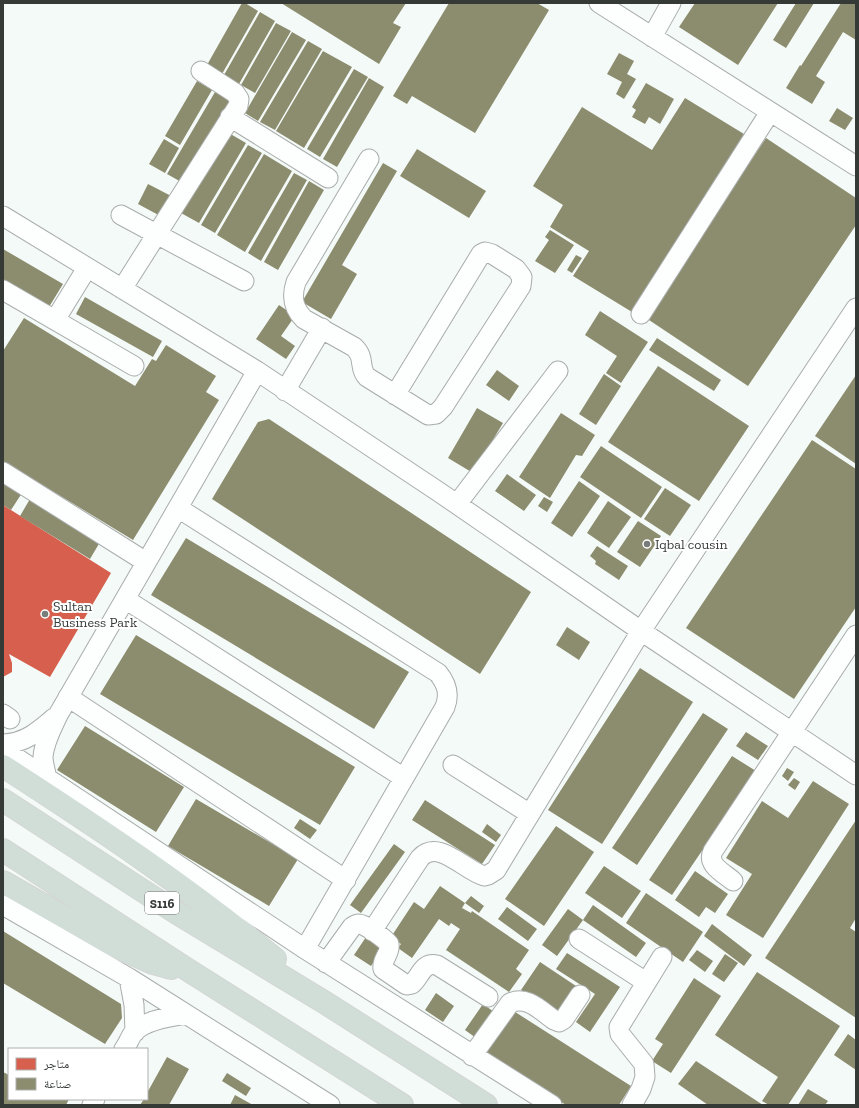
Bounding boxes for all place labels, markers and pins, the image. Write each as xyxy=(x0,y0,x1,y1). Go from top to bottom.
place label: Iqbal cousin xyxy=(655,536,727,553)
marker: Iqbal cousin xyxy=(642,539,652,549)
place label: Sultan Business Park xyxy=(53,598,138,631)
marker: Sultan Business Park xyxy=(40,609,50,619)

